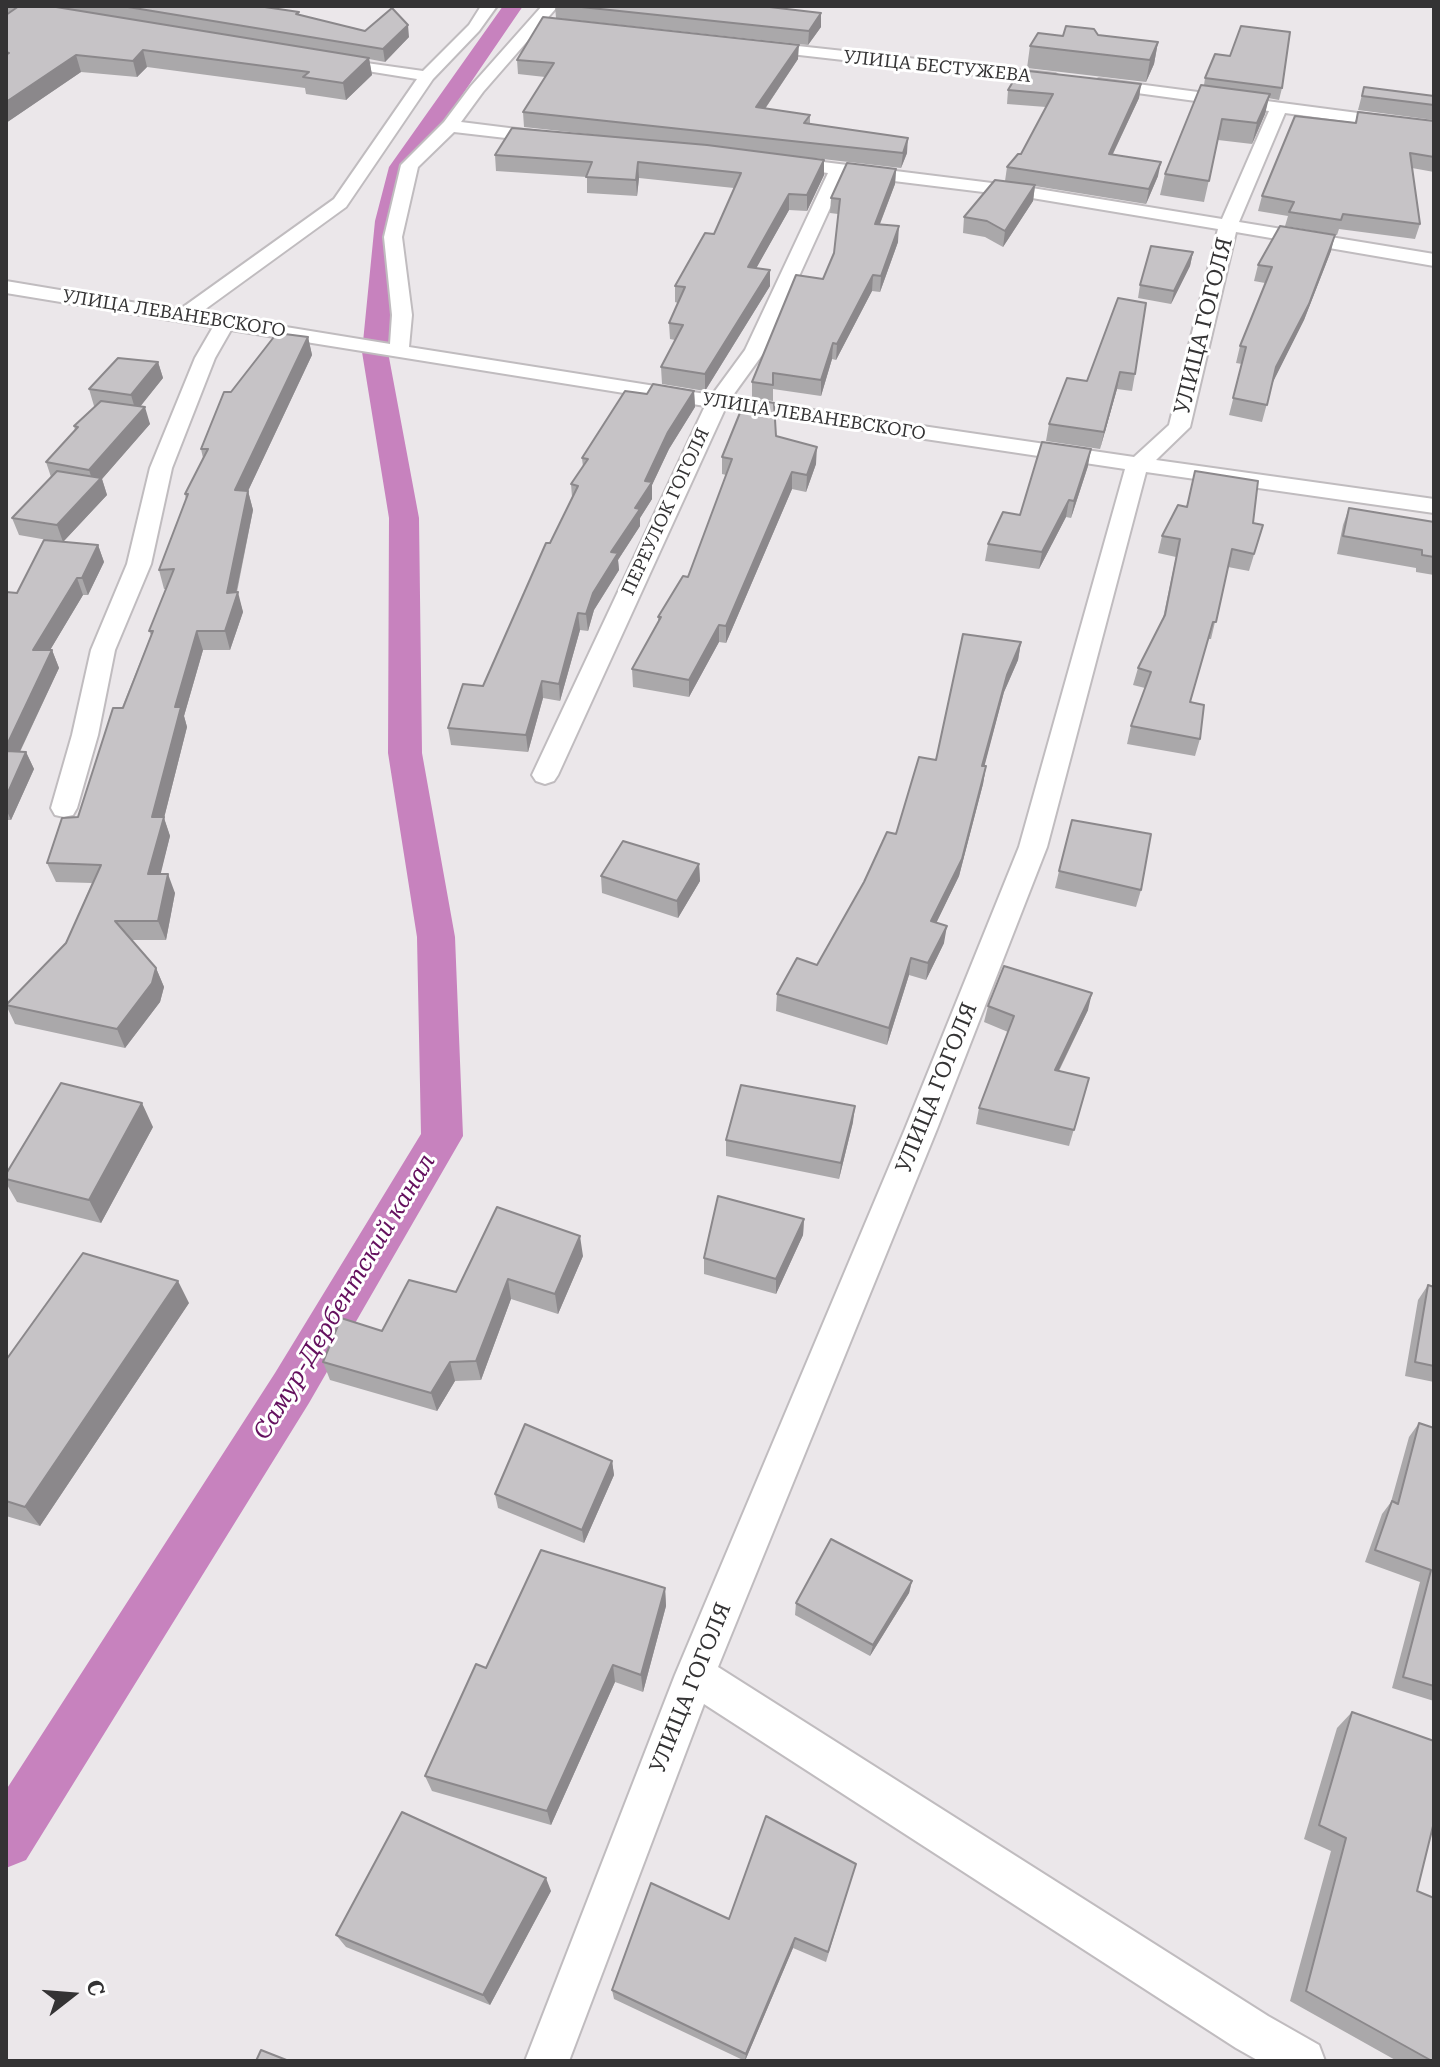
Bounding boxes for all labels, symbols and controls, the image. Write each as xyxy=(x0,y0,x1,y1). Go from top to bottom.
street label: УЛИЦА БЕСТУЖЕВА xyxy=(842,46,1032,88)
street label: УЛИЦА ГОГОЛЯ xyxy=(1169,235,1239,417)
street label: УЛИЦА ЛЕВАНЕВСКОГО xyxy=(61,286,287,342)
street label: УЛИЦА ЛЕВАНЕВСКОГО xyxy=(701,389,927,445)
street label: ПЕРЕУЛОК ГОГОЛЯ xyxy=(618,425,714,599)
street label: УЛИЦА ГОГОЛЯ xyxy=(891,999,983,1177)
water label: Самур-Дербентский канал xyxy=(248,1149,442,1445)
street label: УЛИЦА ГОГОЛЯ xyxy=(645,1599,737,1777)
north arrow xyxy=(32,1955,112,2035)
text: С xyxy=(81,1977,110,1999)

